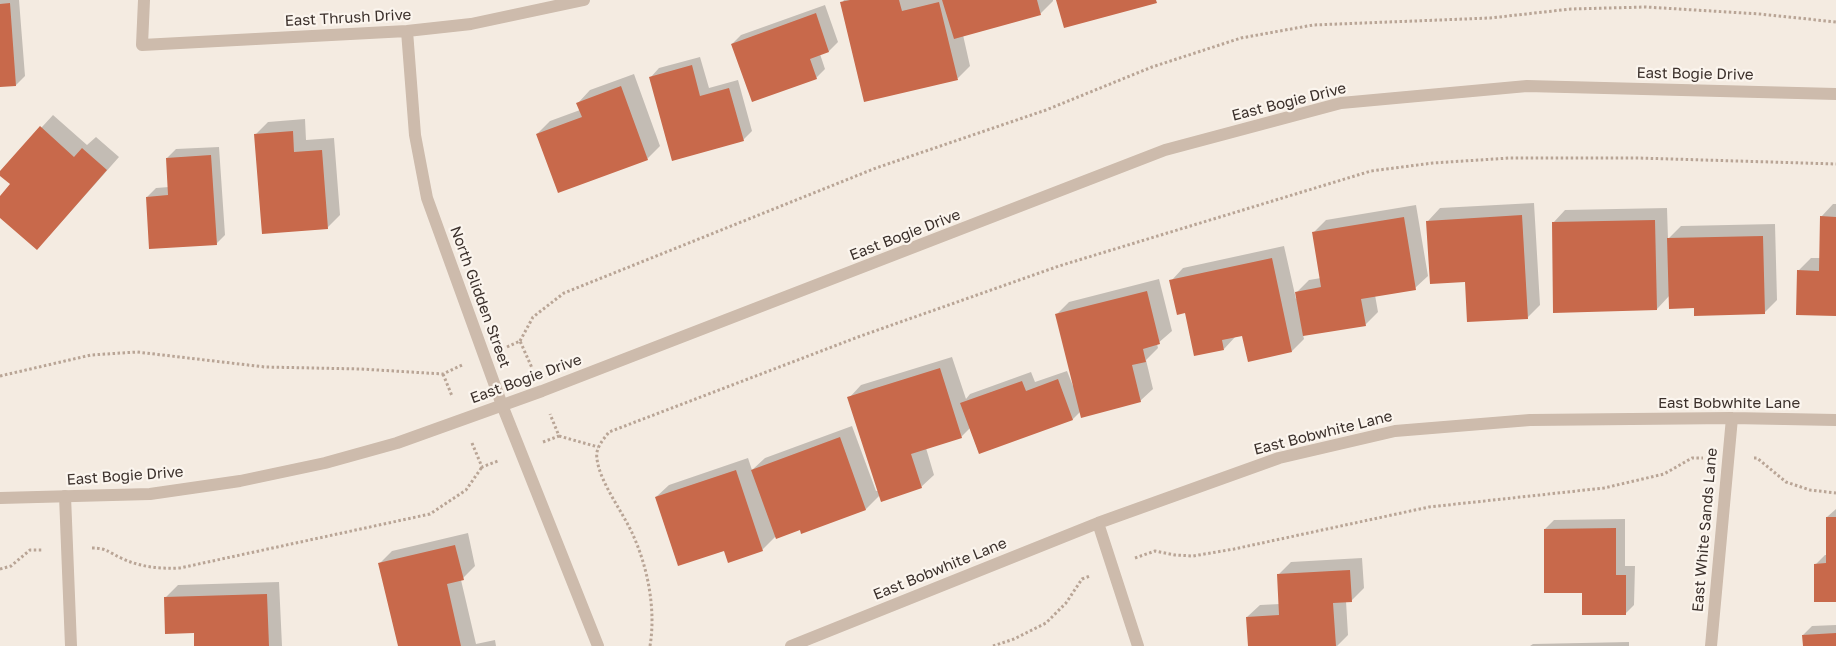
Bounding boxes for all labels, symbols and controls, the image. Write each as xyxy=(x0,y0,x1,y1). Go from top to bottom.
street label: East Thrush Drive xyxy=(284,6,412,30)
street label: East Bogie Drive xyxy=(1636,64,1754,84)
street label: East Bogie Drive xyxy=(1230,79,1348,125)
street label: East Bogie Drive xyxy=(847,206,963,264)
street label: North Glidden Street xyxy=(446,224,514,370)
street label: East Bogie Drive xyxy=(468,351,584,407)
street label: East Bobwhite Lane xyxy=(1658,394,1800,412)
street label: East Bobwhite Lane xyxy=(1252,407,1394,459)
street label: East White Sands Lane xyxy=(1689,447,1721,613)
street label: East Bogie Drive xyxy=(66,463,184,489)
street label: East Bobwhite Lane xyxy=(871,534,1009,604)

